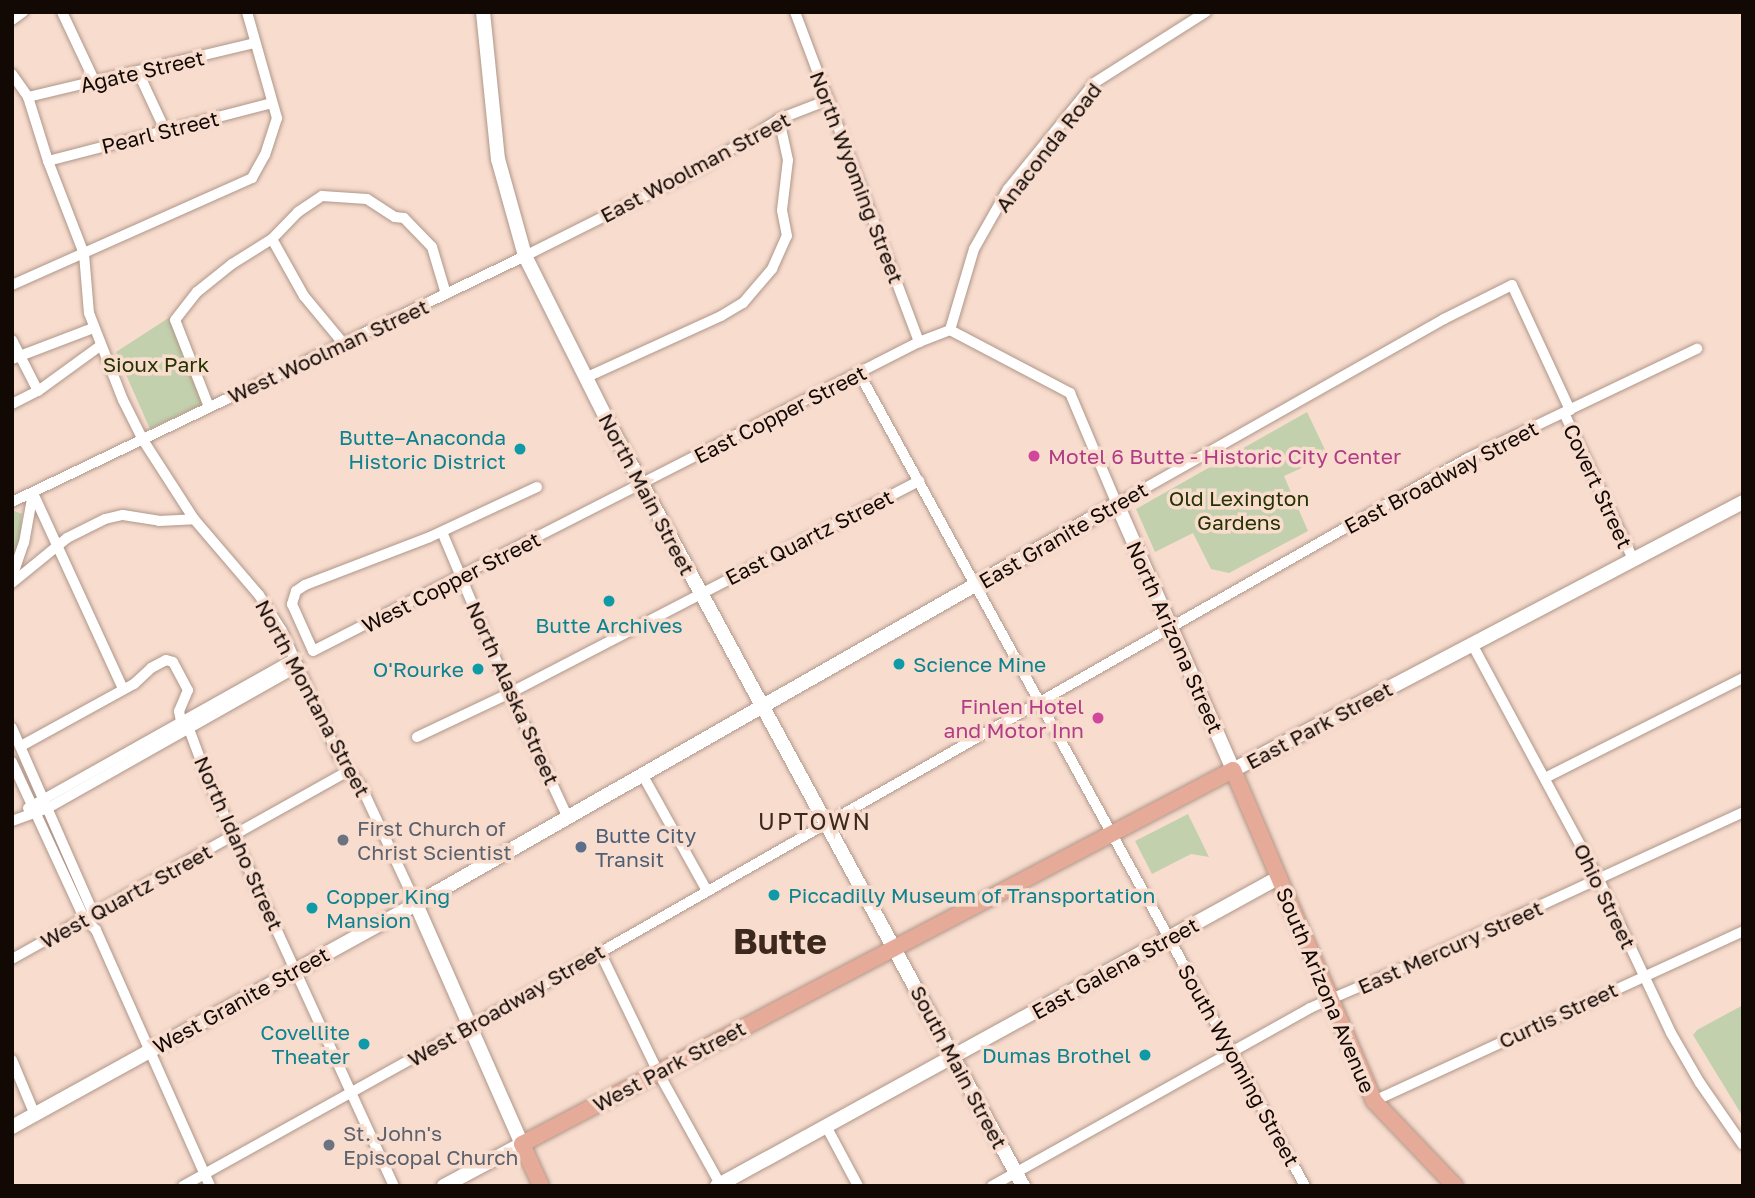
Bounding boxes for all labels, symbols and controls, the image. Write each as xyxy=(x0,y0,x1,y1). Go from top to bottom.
street label: Agate Street xyxy=(78,45,206,97)
street label: North Wyoming Street xyxy=(805,67,909,287)
street label: Anaconda Road xyxy=(990,77,1106,217)
street label: Pearl Street xyxy=(99,105,221,159)
street label: East Woolman Street xyxy=(596,106,794,228)
street label: West Woolman Street xyxy=(224,293,432,409)
park label: Sioux Park xyxy=(103,351,209,377)
street label: East Copper Street xyxy=(690,360,870,468)
street label: North Main Street xyxy=(594,409,700,579)
street label: East Broadway Street xyxy=(1340,415,1542,539)
street label: Covert Street xyxy=(1558,420,1638,552)
place label: Butte–Anaconda Historic District xyxy=(339,424,506,474)
marker: Butte–Anaconda Historic District xyxy=(512,441,528,457)
place label: Motel 6 Butte - Historic City Center xyxy=(1048,443,1401,469)
marker: Motel 6 Butte - Historic City Center xyxy=(1026,448,1042,464)
street label: East Granite Street xyxy=(974,476,1152,594)
street label: East Quartz Street xyxy=(721,484,897,590)
park label: Old Lexington Gardens xyxy=(1169,485,1309,535)
street label: West Copper Street xyxy=(358,526,544,638)
street label: North Arizona Street xyxy=(1121,537,1229,737)
marker: Butte Archives xyxy=(601,593,617,609)
street label: North Montana Street xyxy=(250,595,376,801)
street label: North Alaska Street xyxy=(461,597,565,789)
place label: Butte Archives xyxy=(535,612,683,638)
place label: Science Mine xyxy=(913,651,1046,677)
place label: O'Rourke xyxy=(373,656,464,682)
marker: Science Mine xyxy=(891,656,907,672)
marker: O'Rourke xyxy=(470,661,486,677)
street label: East Park Street xyxy=(1242,676,1396,774)
place label: Finlen Hotel and Motor Inn xyxy=(944,693,1084,743)
marker: Finlen Hotel and Motor Inn xyxy=(1090,710,1106,726)
street label: North Idaho Street xyxy=(189,752,289,934)
district label: UPTOWN xyxy=(759,807,871,835)
place label: First Church of Christ Scientist xyxy=(357,815,512,865)
place label: Butte City Transit xyxy=(595,822,696,872)
marker: First Church of Christ Scientist xyxy=(335,832,351,848)
street label: West Quartz Street xyxy=(36,838,216,954)
marker: Butte City Transit xyxy=(573,839,589,855)
street label: Ohio Street xyxy=(1569,839,1641,953)
place label: Piccadilly Museum of Transportation xyxy=(788,882,1155,908)
place label: Copper King Mansion xyxy=(326,883,450,933)
street label: South Arizona Avenue xyxy=(1271,884,1381,1096)
marker: Piccadilly Museum of Transportation xyxy=(766,887,782,903)
street label: East Mercury Street xyxy=(1354,895,1546,999)
marker: Copper King Mansion xyxy=(304,900,320,916)
street label: East Galena Street xyxy=(1027,912,1203,1024)
district label: Butte xyxy=(733,920,827,962)
street label: West Broadway Street xyxy=(403,938,609,1072)
street label: West Granite Street xyxy=(149,941,333,1059)
street label: South Wyoming Street xyxy=(1173,960,1305,1170)
street label: Curtis Street xyxy=(1495,976,1621,1054)
street label: South Main Street xyxy=(905,981,1013,1153)
street label: West Park Street xyxy=(588,1015,750,1117)
place label: Covellite Theater xyxy=(260,1019,350,1069)
marker: Covellite Theater xyxy=(356,1036,372,1052)
place label: Dumas Brothel xyxy=(982,1042,1131,1068)
marker: Dumas Brothel xyxy=(1137,1047,1153,1063)
place label: St. John's Episcopal Church xyxy=(343,1120,519,1170)
marker: St. John's Episcopal Church xyxy=(321,1137,337,1153)

